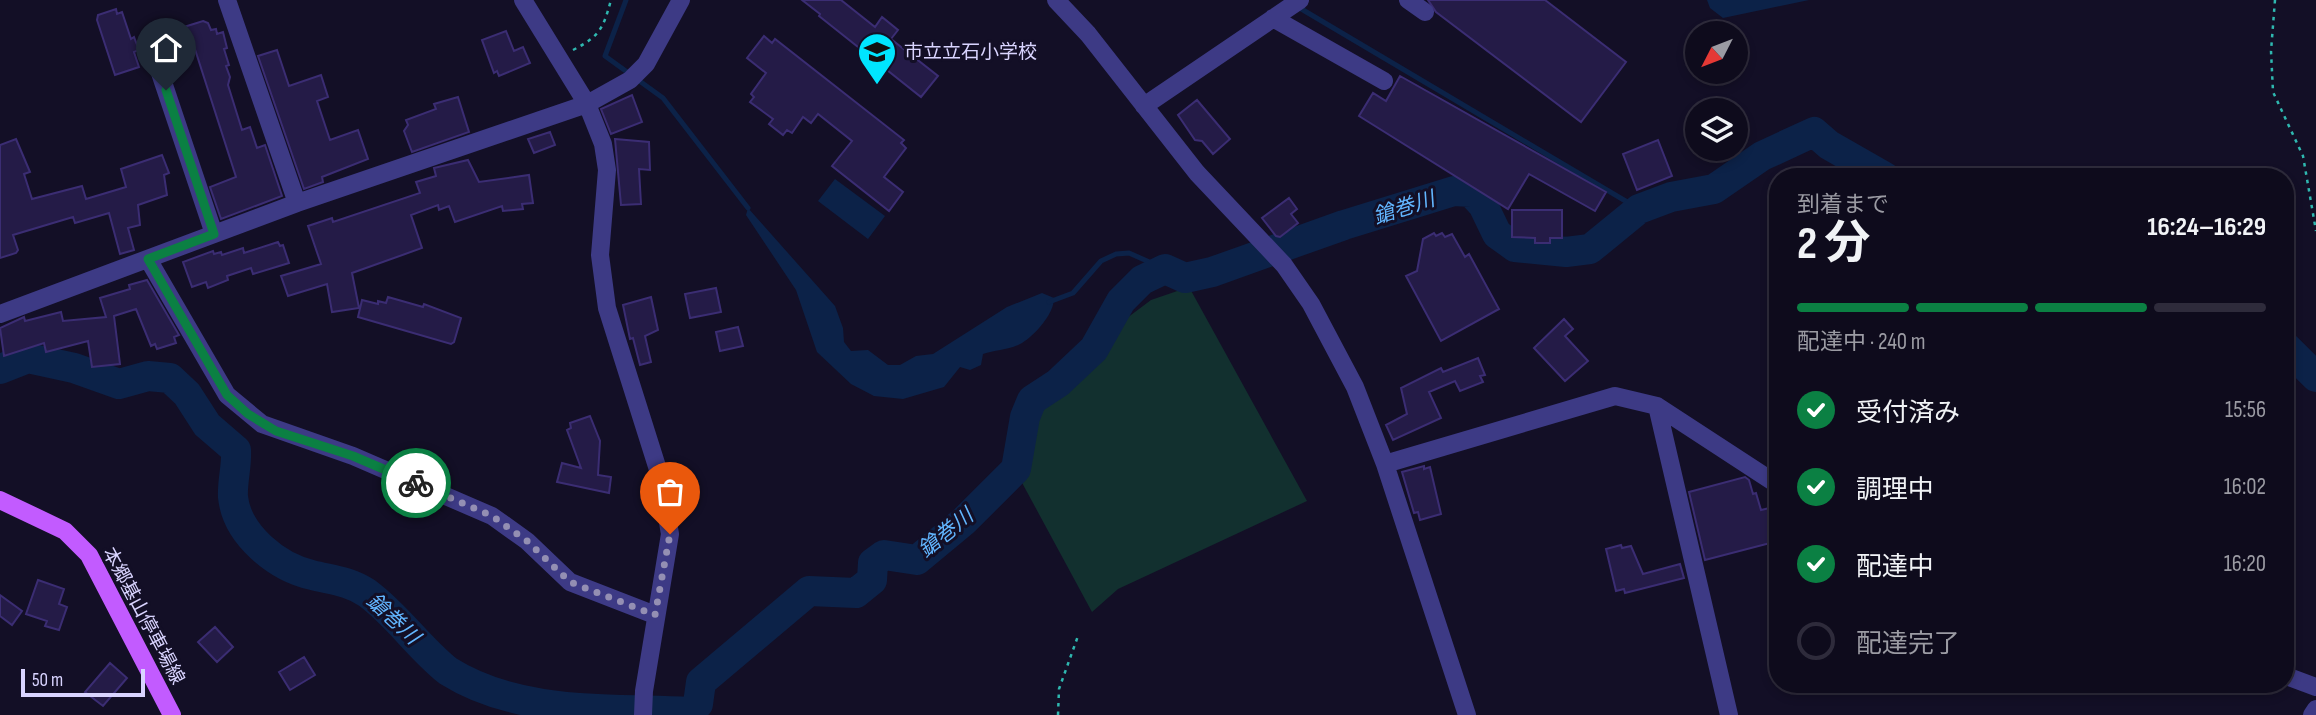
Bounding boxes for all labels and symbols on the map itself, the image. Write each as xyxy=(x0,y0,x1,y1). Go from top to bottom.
pin xyxy=(136,18,196,90)
north arrow xyxy=(1685,21,1748,84)
school or university icon: 市立立石小学校 xyxy=(856,31,898,86)
place label: 市立立石小学校 xyxy=(904,41,1037,64)
water label: 鎗巻川 xyxy=(1370,186,1440,230)
courier xyxy=(381,448,451,518)
pin xyxy=(640,462,700,534)
water label: 鎗巻川 xyxy=(914,502,980,563)
street label: 本郷基山停車場線 xyxy=(97,543,189,689)
water label: 鎗巻川 xyxy=(361,588,426,651)
scale bar xyxy=(21,666,145,698)

